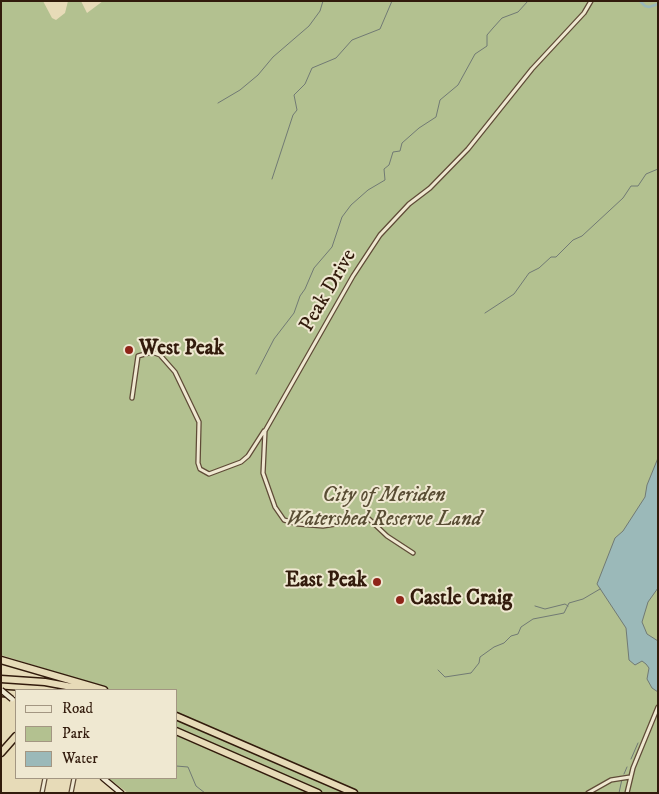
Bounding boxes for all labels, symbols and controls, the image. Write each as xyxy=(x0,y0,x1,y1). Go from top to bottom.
street label: Peak Drive xyxy=(295,245,363,337)
place label: West Peak xyxy=(139,337,224,363)
marker: West Peak xyxy=(123,344,135,356)
park label: City of Meriden Watershed Reserve Land xyxy=(286,484,482,534)
place label: East Peak xyxy=(285,569,367,595)
marker: East Peak xyxy=(371,576,383,588)
place label: Castle Craig xyxy=(410,587,512,613)
marker: Castle Craig xyxy=(394,594,406,606)
legend xyxy=(15,689,178,779)
text: Road xyxy=(62,699,93,718)
text: Park xyxy=(62,724,90,743)
text: Water xyxy=(62,749,98,768)

